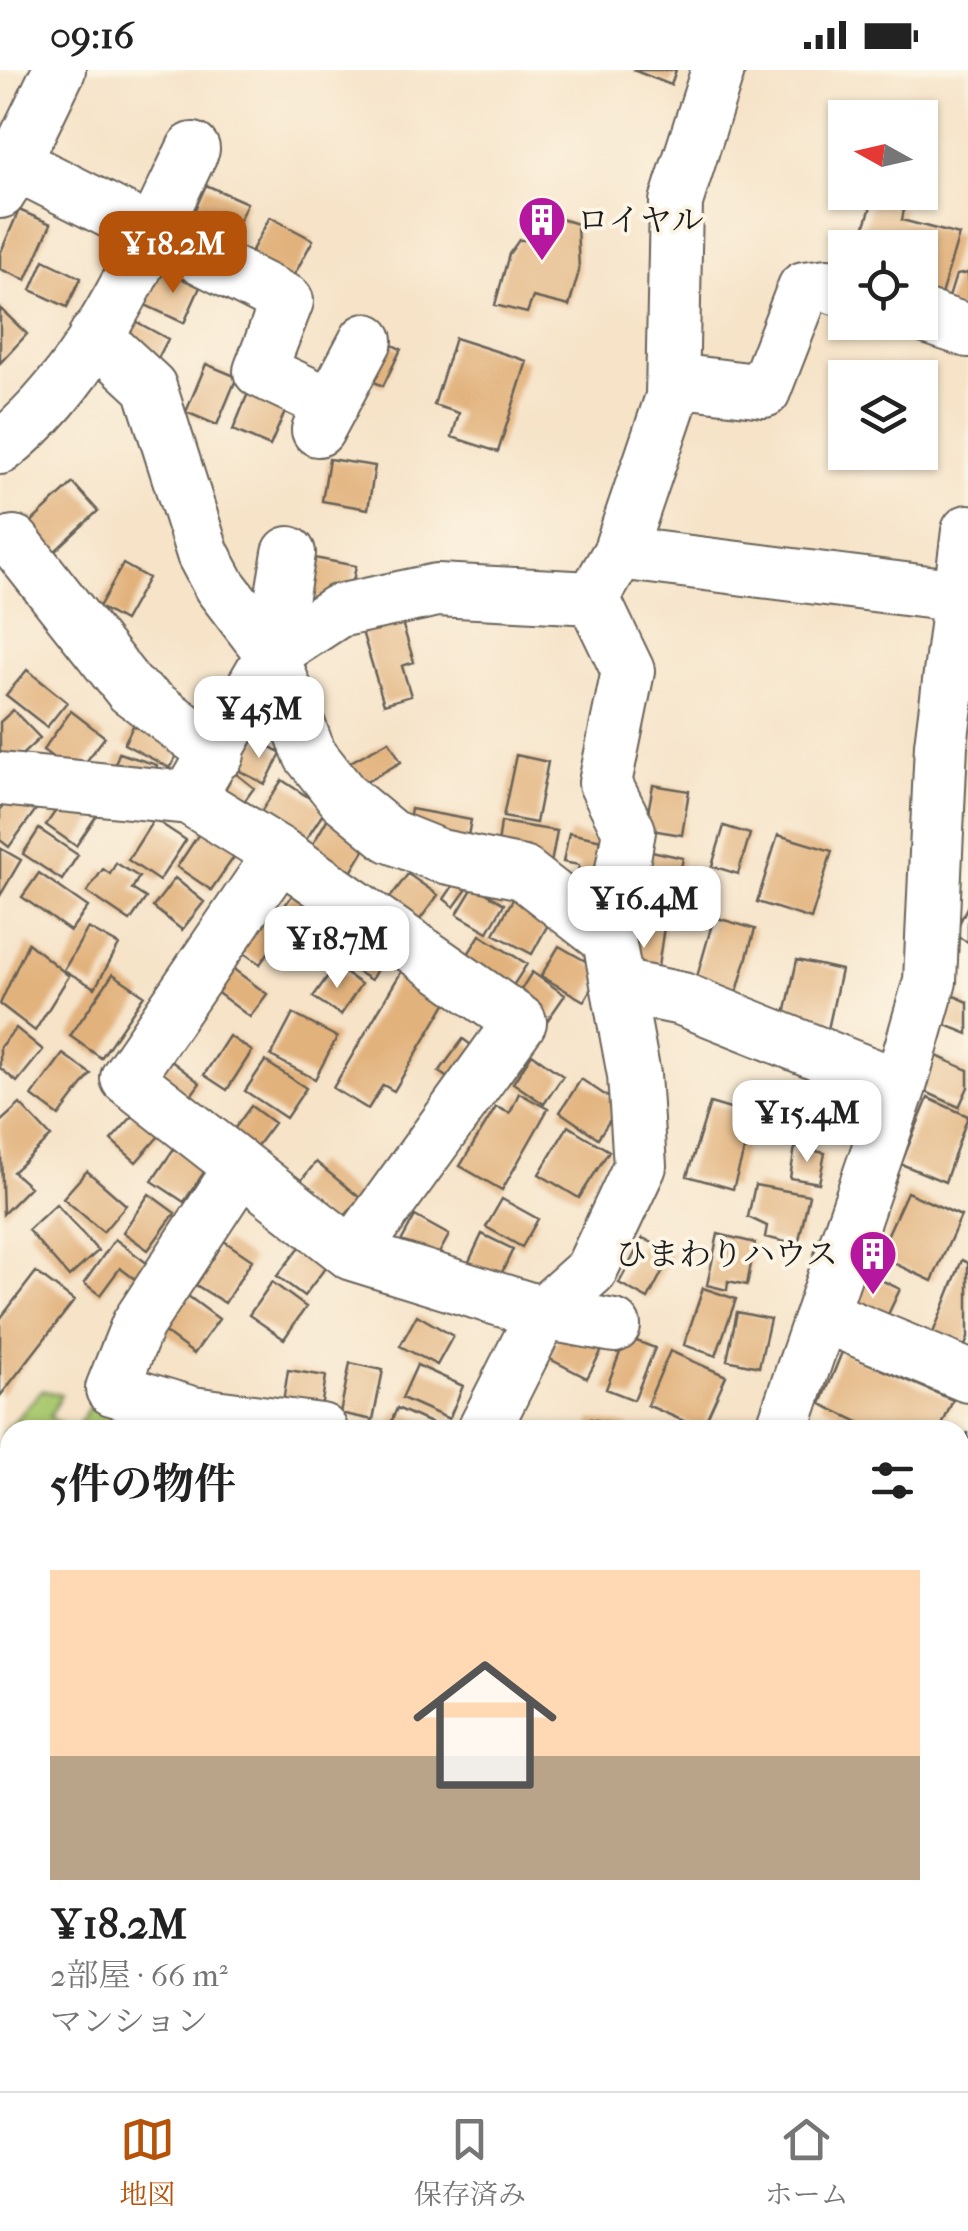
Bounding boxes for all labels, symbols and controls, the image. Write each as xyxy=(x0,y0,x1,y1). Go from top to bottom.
text: 09:16 xyxy=(50,13,134,58)
north arrow xyxy=(828,100,938,210)
map controls xyxy=(828,100,938,470)
building icon: ロイヤル xyxy=(516,194,568,262)
place label: ロイヤル xyxy=(577,202,704,239)
pin: ¥18.2M xyxy=(92,211,254,296)
text: ¥18.2M xyxy=(121,225,225,262)
button: locate xyxy=(828,230,938,340)
button: layers xyxy=(828,360,938,470)
pin: ¥45M xyxy=(200,676,318,761)
text: ¥45M xyxy=(216,690,302,727)
pin: ¥16.4M xyxy=(563,866,725,951)
text: ¥16.4M xyxy=(590,880,698,917)
pin: ¥18.7M xyxy=(256,906,418,991)
text: ¥18.7M xyxy=(286,920,388,957)
pin: ¥15.4M xyxy=(726,1080,888,1165)
text: ¥15.4M xyxy=(754,1094,860,1131)
building icon: ひまわりハウス xyxy=(847,1228,899,1296)
place label: ひまわりハウス xyxy=(615,1236,838,1273)
icon: filters xyxy=(865,1453,920,1508)
text: 5件の物件 xyxy=(50,1460,236,1509)
icon: home xyxy=(395,1635,575,1815)
text: ¥18.2M xyxy=(50,1900,187,1949)
text: 2部屋 · 66 m² xyxy=(50,1957,228,1994)
text: マンション xyxy=(50,2003,209,2040)
tab: 地図 xyxy=(119,2112,175,2212)
tab: 保存済み xyxy=(414,2112,526,2212)
tab: ホーム xyxy=(765,2112,849,2212)

